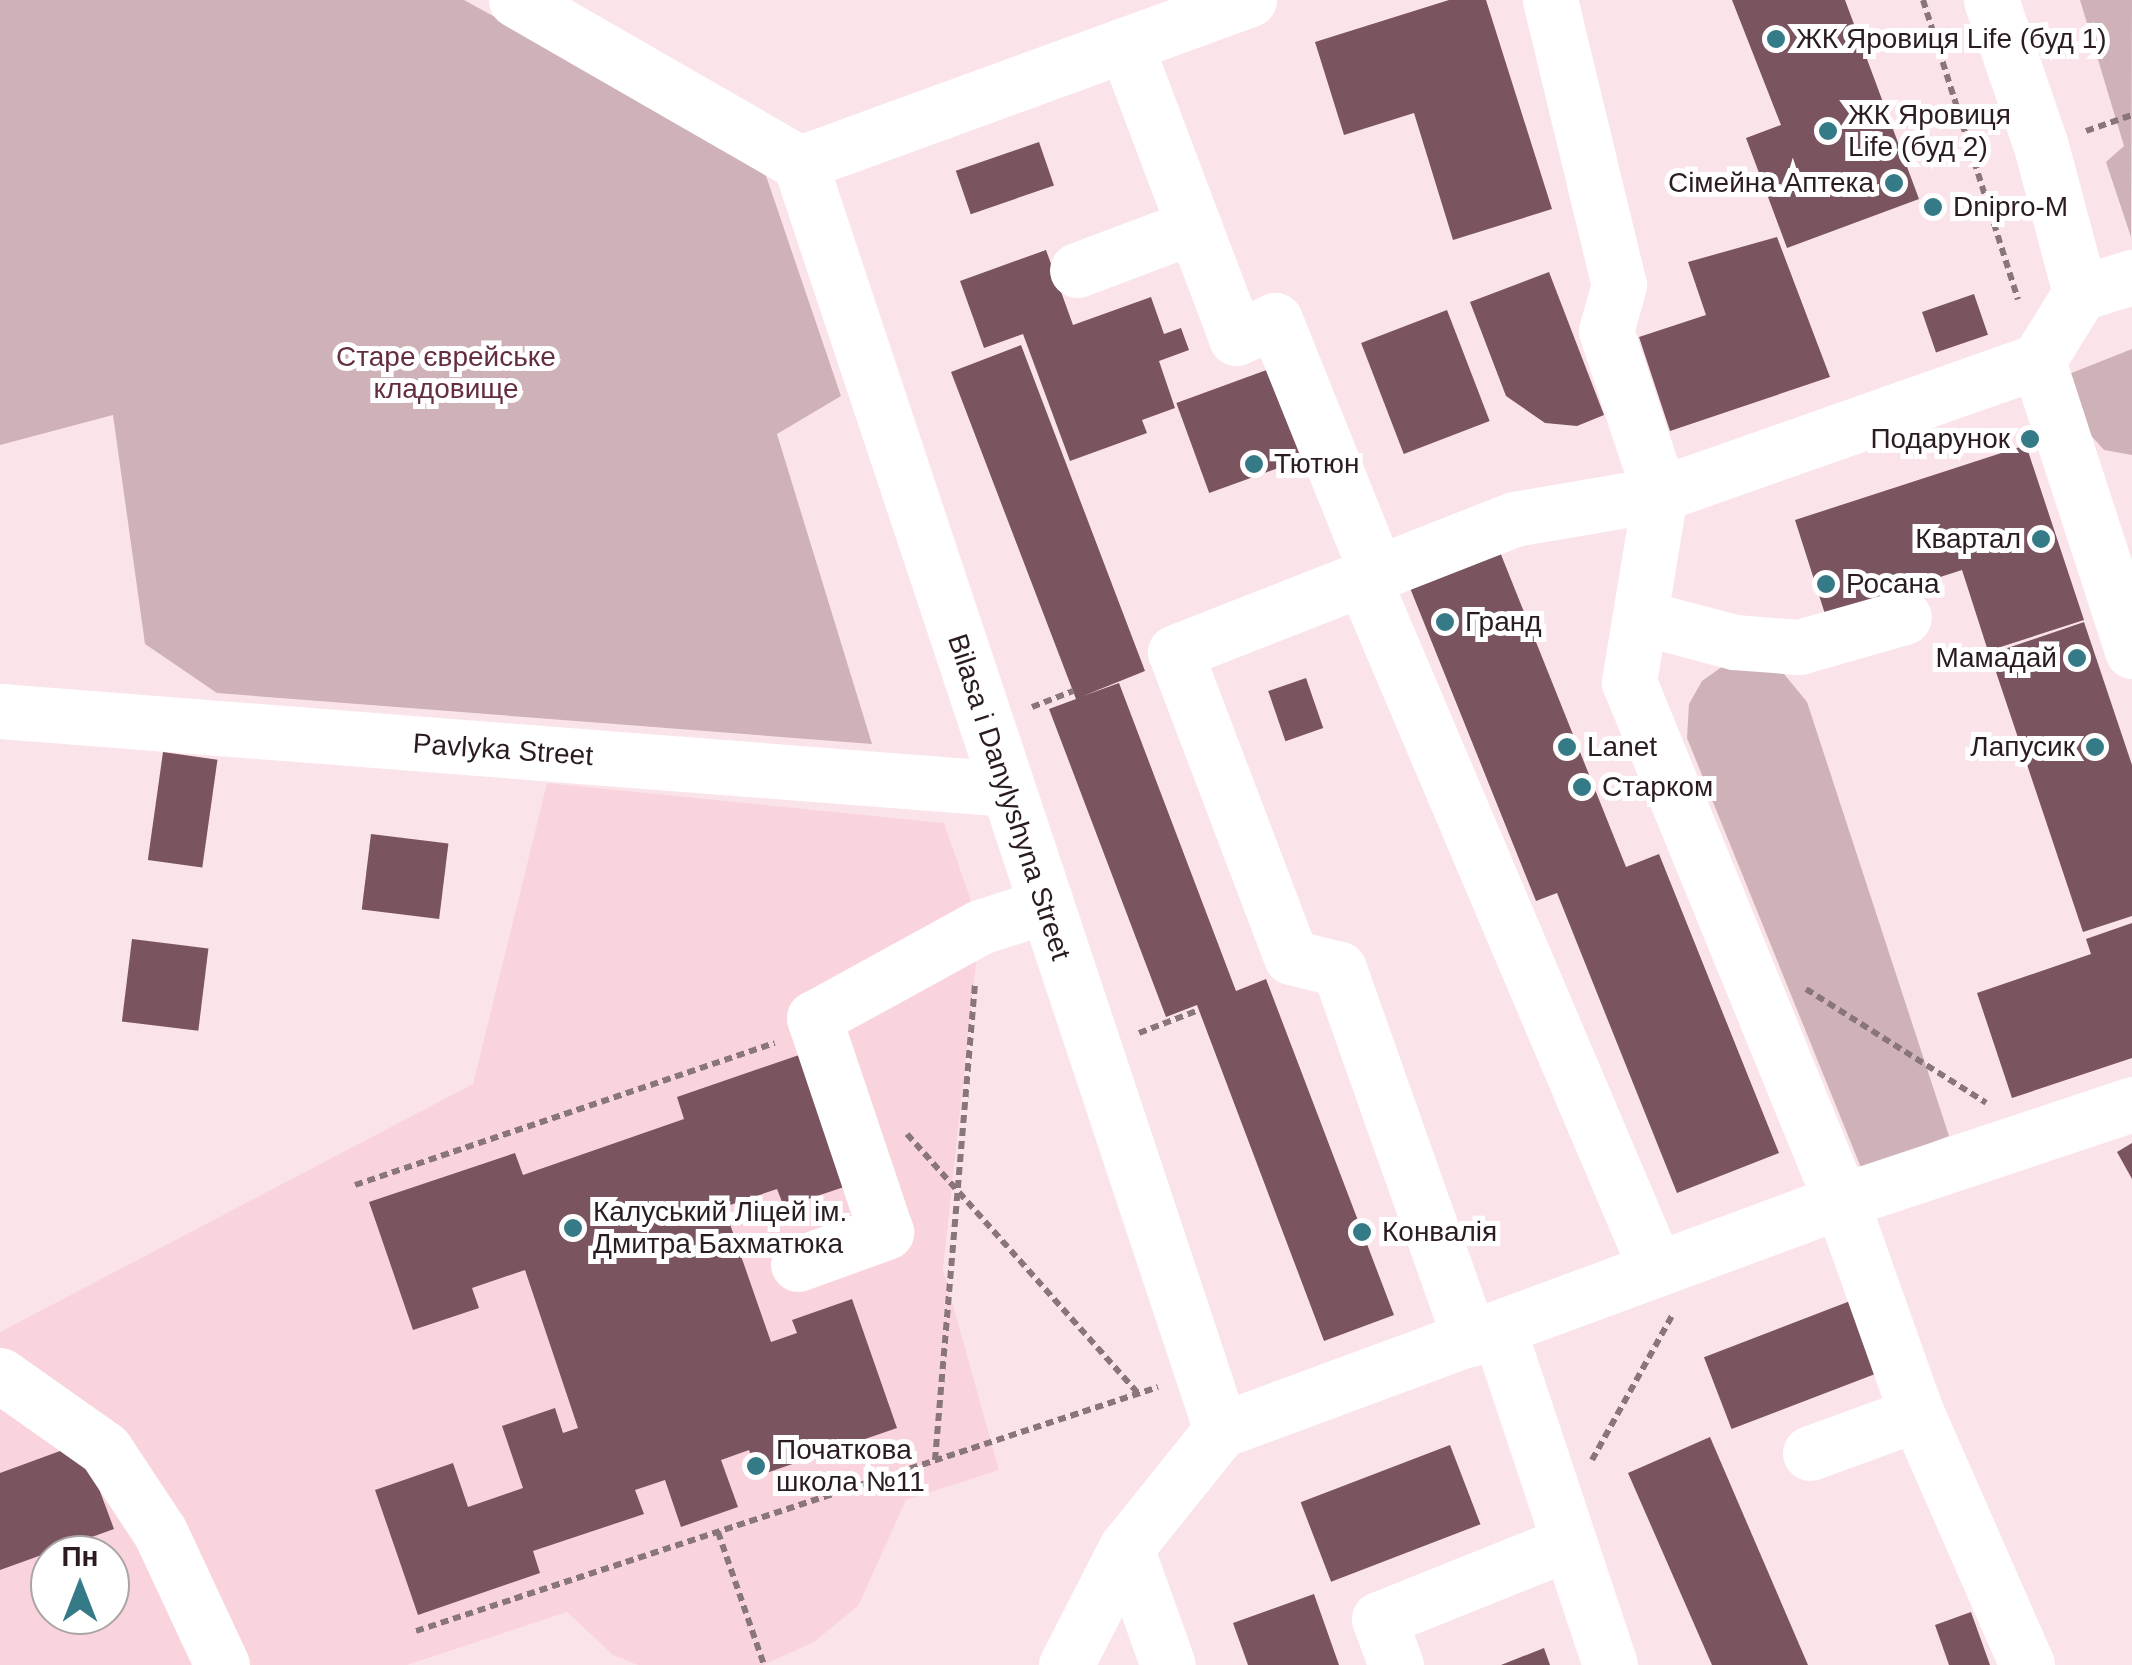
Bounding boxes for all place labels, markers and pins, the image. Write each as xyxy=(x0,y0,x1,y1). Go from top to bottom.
place label: ЖК Яровиця Life (буд 1) xyxy=(1796,22,2107,56)
marker: ЖК Яровиця Life (буд 1) xyxy=(1765,28,1787,50)
place label: ЖК Яровиця Life (буд 2) xyxy=(1848,98,2011,164)
marker: ЖК Яровиця Life (буд 2) xyxy=(1817,120,1839,142)
place label: Сімейна Аптека xyxy=(1668,166,1874,200)
marker: Сімейна Аптека xyxy=(1883,172,1905,194)
place label: Dnipro-M xyxy=(1953,190,2068,224)
marker: Dnipro-M xyxy=(1922,196,1944,218)
place label: Подарунок xyxy=(1870,422,2010,456)
marker: Подарунок xyxy=(2019,428,2041,450)
place label: Тютюн xyxy=(1274,447,1360,481)
marker: Тютюн xyxy=(1243,453,1265,475)
place label: Квартал xyxy=(1915,522,2021,556)
marker: Квартал xyxy=(2030,528,2052,550)
place label: Росана xyxy=(1846,567,1940,601)
marker: Росана xyxy=(1815,573,1837,595)
place label: Гранд xyxy=(1465,605,1542,639)
marker: Гранд xyxy=(1434,611,1456,633)
place label: Мамадай xyxy=(1935,641,2057,675)
marker: Мамадай xyxy=(2066,647,2088,669)
place label: Lanet xyxy=(1587,730,1657,764)
place label: Лапусик xyxy=(1970,730,2075,764)
marker: Lanet xyxy=(1556,736,1578,758)
marker: Лапусик xyxy=(2084,736,2106,758)
place label: Старком xyxy=(1602,770,1713,804)
marker: Старком xyxy=(1571,776,1593,798)
place label: Калуський Ліцей ім. Дмитра Бахматюка xyxy=(593,1195,847,1261)
place label: Конвалія xyxy=(1382,1215,1497,1249)
marker: Калуський Ліцей ім. Дмитра Бахматюка xyxy=(562,1217,584,1239)
marker: Конвалія xyxy=(1351,1221,1373,1243)
place label: Початкова школа №11 xyxy=(776,1433,925,1499)
marker: Початкова школа №11 xyxy=(745,1455,767,1477)

